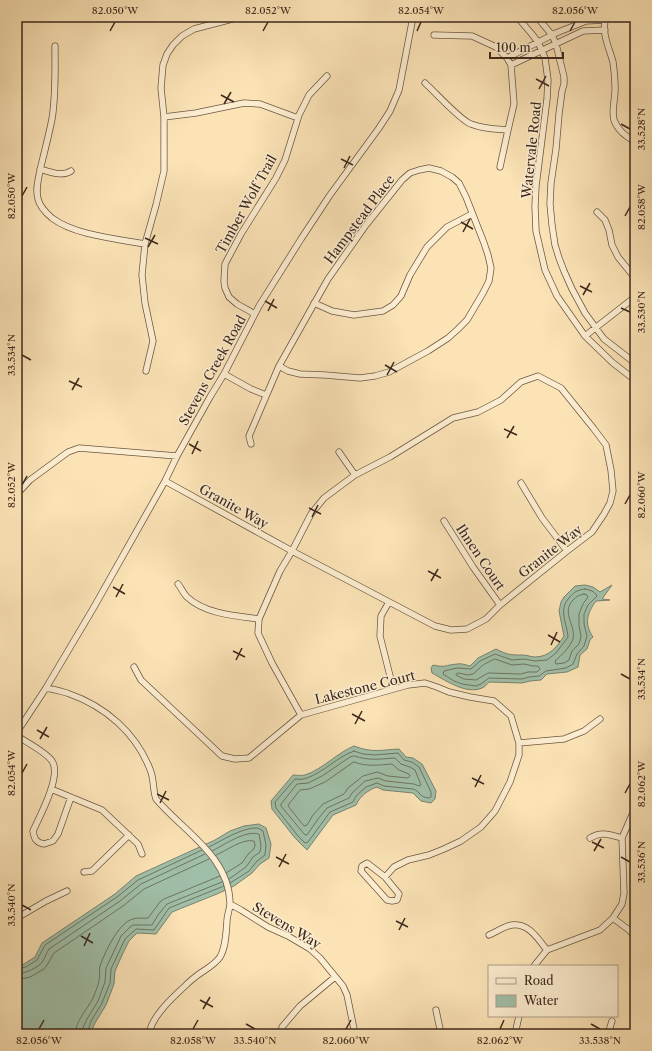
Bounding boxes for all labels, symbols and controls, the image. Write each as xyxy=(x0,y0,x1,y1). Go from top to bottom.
text: 82.050°W xyxy=(92,4,139,17)
text: 82.052°W xyxy=(245,4,292,17)
text: 82.054°W xyxy=(398,4,445,17)
text: 82.056°W xyxy=(552,4,599,17)
scale bar xyxy=(490,34,563,60)
text: 100 m xyxy=(496,40,531,55)
street label: Watervale Road xyxy=(518,101,544,200)
text: 33.528°N xyxy=(635,108,648,150)
street label: Timber Wolf Trail xyxy=(212,152,280,256)
street label: Hampstead Place xyxy=(320,171,398,267)
text: 82.050°W xyxy=(5,172,18,219)
text: 82.058°W xyxy=(635,183,648,230)
text: 33.530°N xyxy=(635,291,648,333)
street label: Stevens Creek Road xyxy=(175,312,249,428)
text: 33.534°N xyxy=(5,334,18,376)
text: 82.052°W xyxy=(5,461,18,508)
text: 82.060°W xyxy=(635,470,648,518)
street label: Granite Way xyxy=(197,480,272,532)
street label: Ihnen Court xyxy=(453,521,509,593)
street label: Granite Way xyxy=(515,521,586,581)
text: 33.534°N xyxy=(635,658,648,700)
street label: Lakestone Court xyxy=(313,667,417,707)
text: 82.054°W xyxy=(5,749,18,796)
text: 82.062°W xyxy=(635,760,648,807)
text: 33.536°N xyxy=(635,841,648,883)
text: 33.540°N xyxy=(5,884,18,926)
street label: Stevens Way xyxy=(250,898,325,952)
legend xyxy=(488,965,618,1017)
text: Road xyxy=(524,973,554,988)
text: Water xyxy=(523,993,558,1008)
text: 82.056°W xyxy=(16,1034,63,1047)
text: 82.058°W xyxy=(170,1034,217,1047)
text: 33.540°N xyxy=(234,1034,276,1047)
text: 82.060°W xyxy=(323,1034,371,1047)
text: 82.062°W xyxy=(477,1034,524,1047)
text: 33.538°N xyxy=(579,1034,621,1047)

